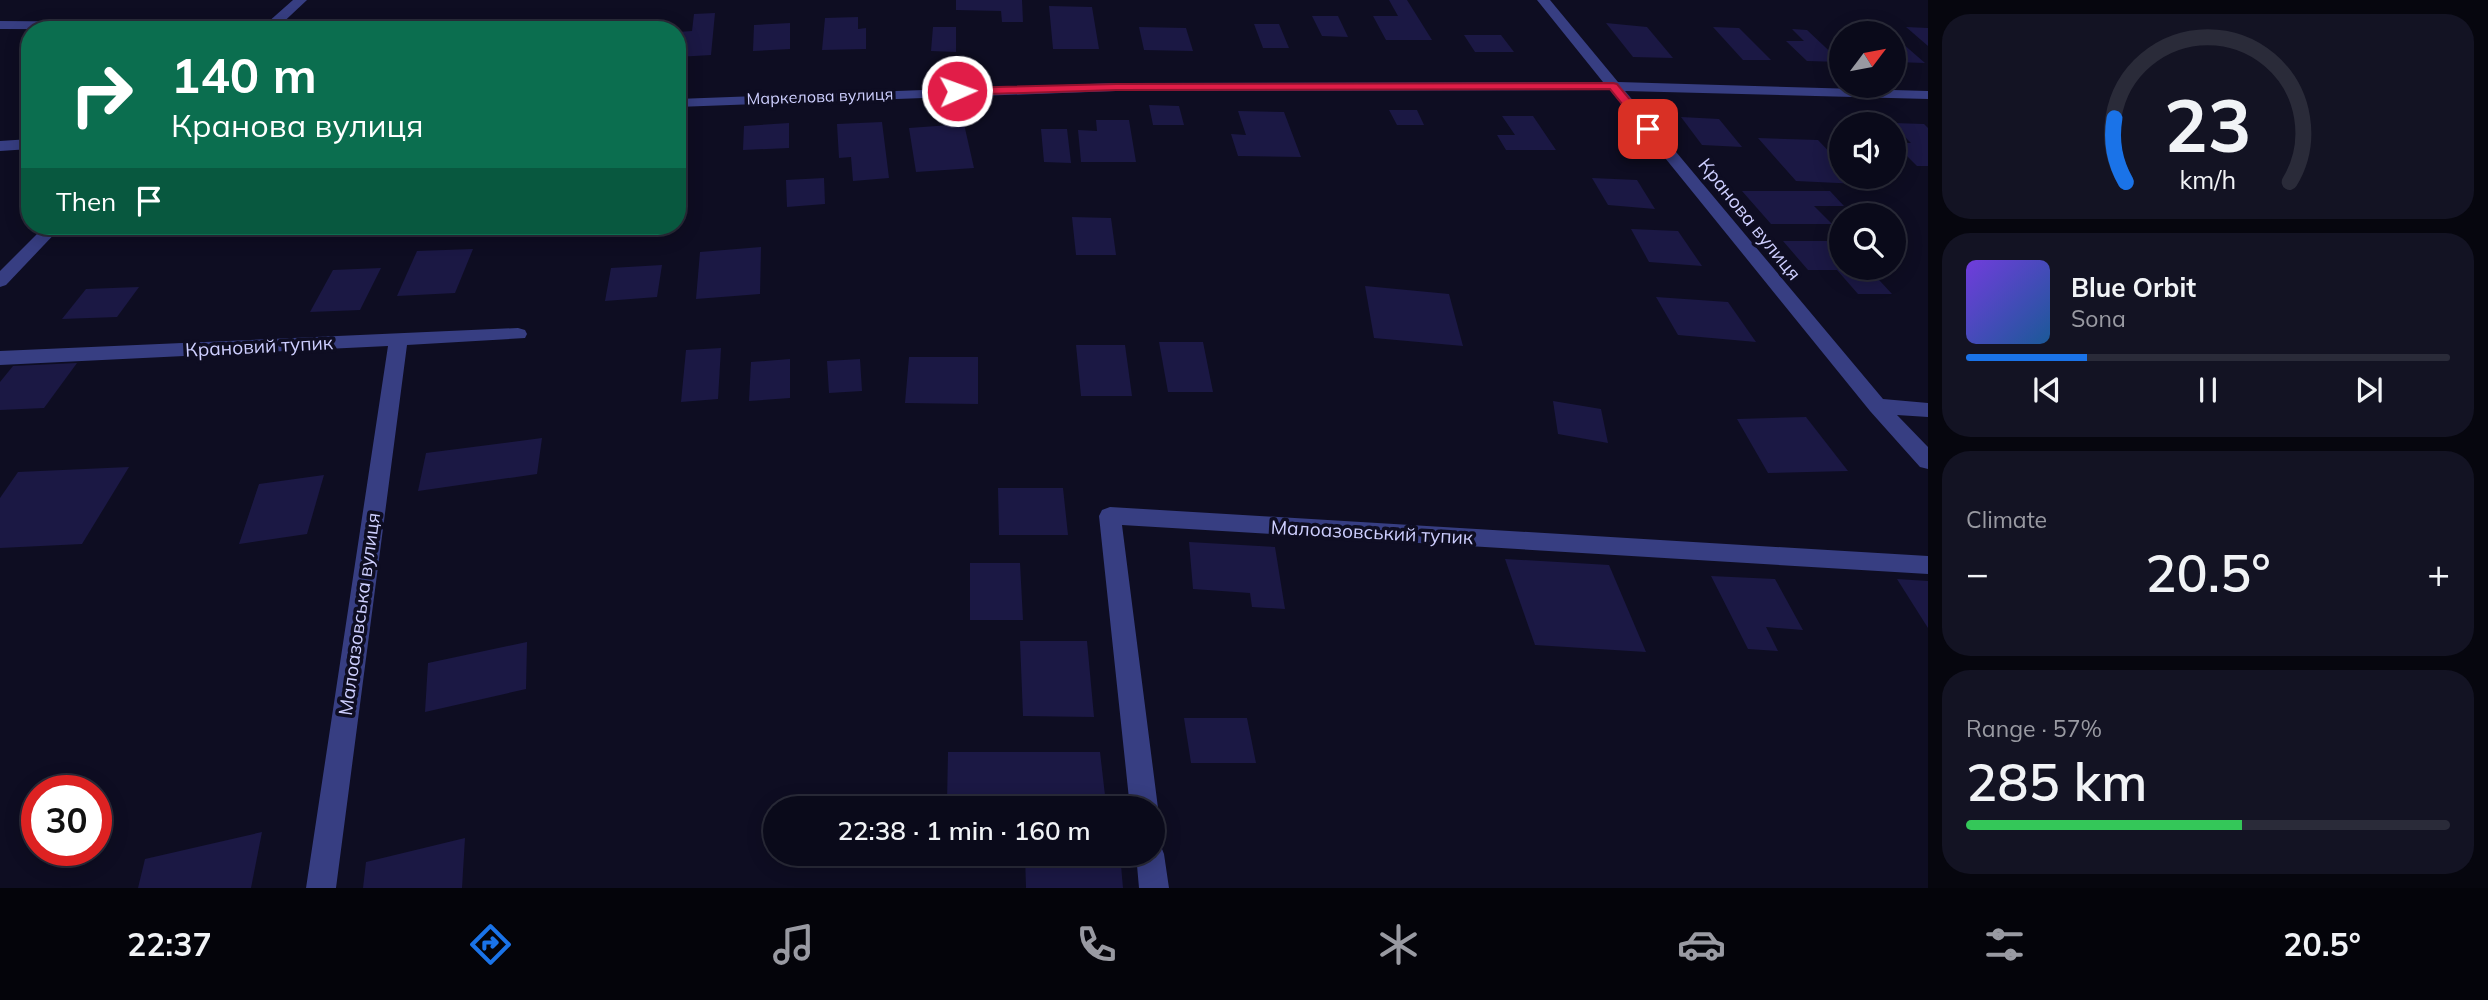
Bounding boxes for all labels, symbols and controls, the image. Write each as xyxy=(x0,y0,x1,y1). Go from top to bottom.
north arrow xyxy=(1829,21,1906,98)
map controls xyxy=(1829,21,1906,280)
text: 140 m xyxy=(171,44,317,105)
icon: right xyxy=(56,49,147,140)
position arrow xyxy=(920,54,994,128)
text: 23 xyxy=(2164,80,2252,171)
street label: Маркелова вулиця xyxy=(746,83,894,109)
pin xyxy=(1618,99,1678,159)
text: Кранова вулиця xyxy=(171,105,424,145)
icon: arrive xyxy=(1629,110,1667,148)
button: sound xyxy=(1829,112,1906,189)
street label: Кранова вулиця xyxy=(1693,153,1807,285)
text: km/h xyxy=(2180,164,2236,195)
icon: arrive xyxy=(130,182,168,220)
text: Then xyxy=(56,185,116,218)
button: search xyxy=(1829,203,1906,280)
text: Blue Orbit xyxy=(2071,271,2196,304)
text: Sona xyxy=(2071,304,2126,333)
street label: Крановий тупик xyxy=(184,330,334,362)
icon: previous xyxy=(2028,371,2066,409)
icon: pause xyxy=(2189,371,2227,409)
icon: next xyxy=(2350,371,2388,409)
text: Climate xyxy=(1966,505,2047,534)
street label: Малоазовська вулиця xyxy=(333,511,385,717)
street label: Малоазовський тупик xyxy=(1270,515,1475,549)
text: 20.5° xyxy=(2145,540,2271,605)
text: − xyxy=(1966,549,1989,597)
text: + xyxy=(2427,549,2450,597)
text: Range · 57% xyxy=(1966,714,2102,743)
text: 285 km xyxy=(1966,749,2147,814)
speed limit sign: 30 xyxy=(21,775,112,866)
text: 22:38 · 1 min · 160 m xyxy=(837,814,1091,847)
icon: directions xyxy=(466,920,515,969)
icon: music xyxy=(769,920,818,969)
icon: phone xyxy=(1072,920,1121,969)
icon: climate xyxy=(1374,920,1423,969)
icon: car xyxy=(1677,920,1726,969)
icon: filters xyxy=(1980,920,2029,969)
text: 22:37 xyxy=(127,924,212,964)
text: 20.5° xyxy=(2283,924,2361,964)

